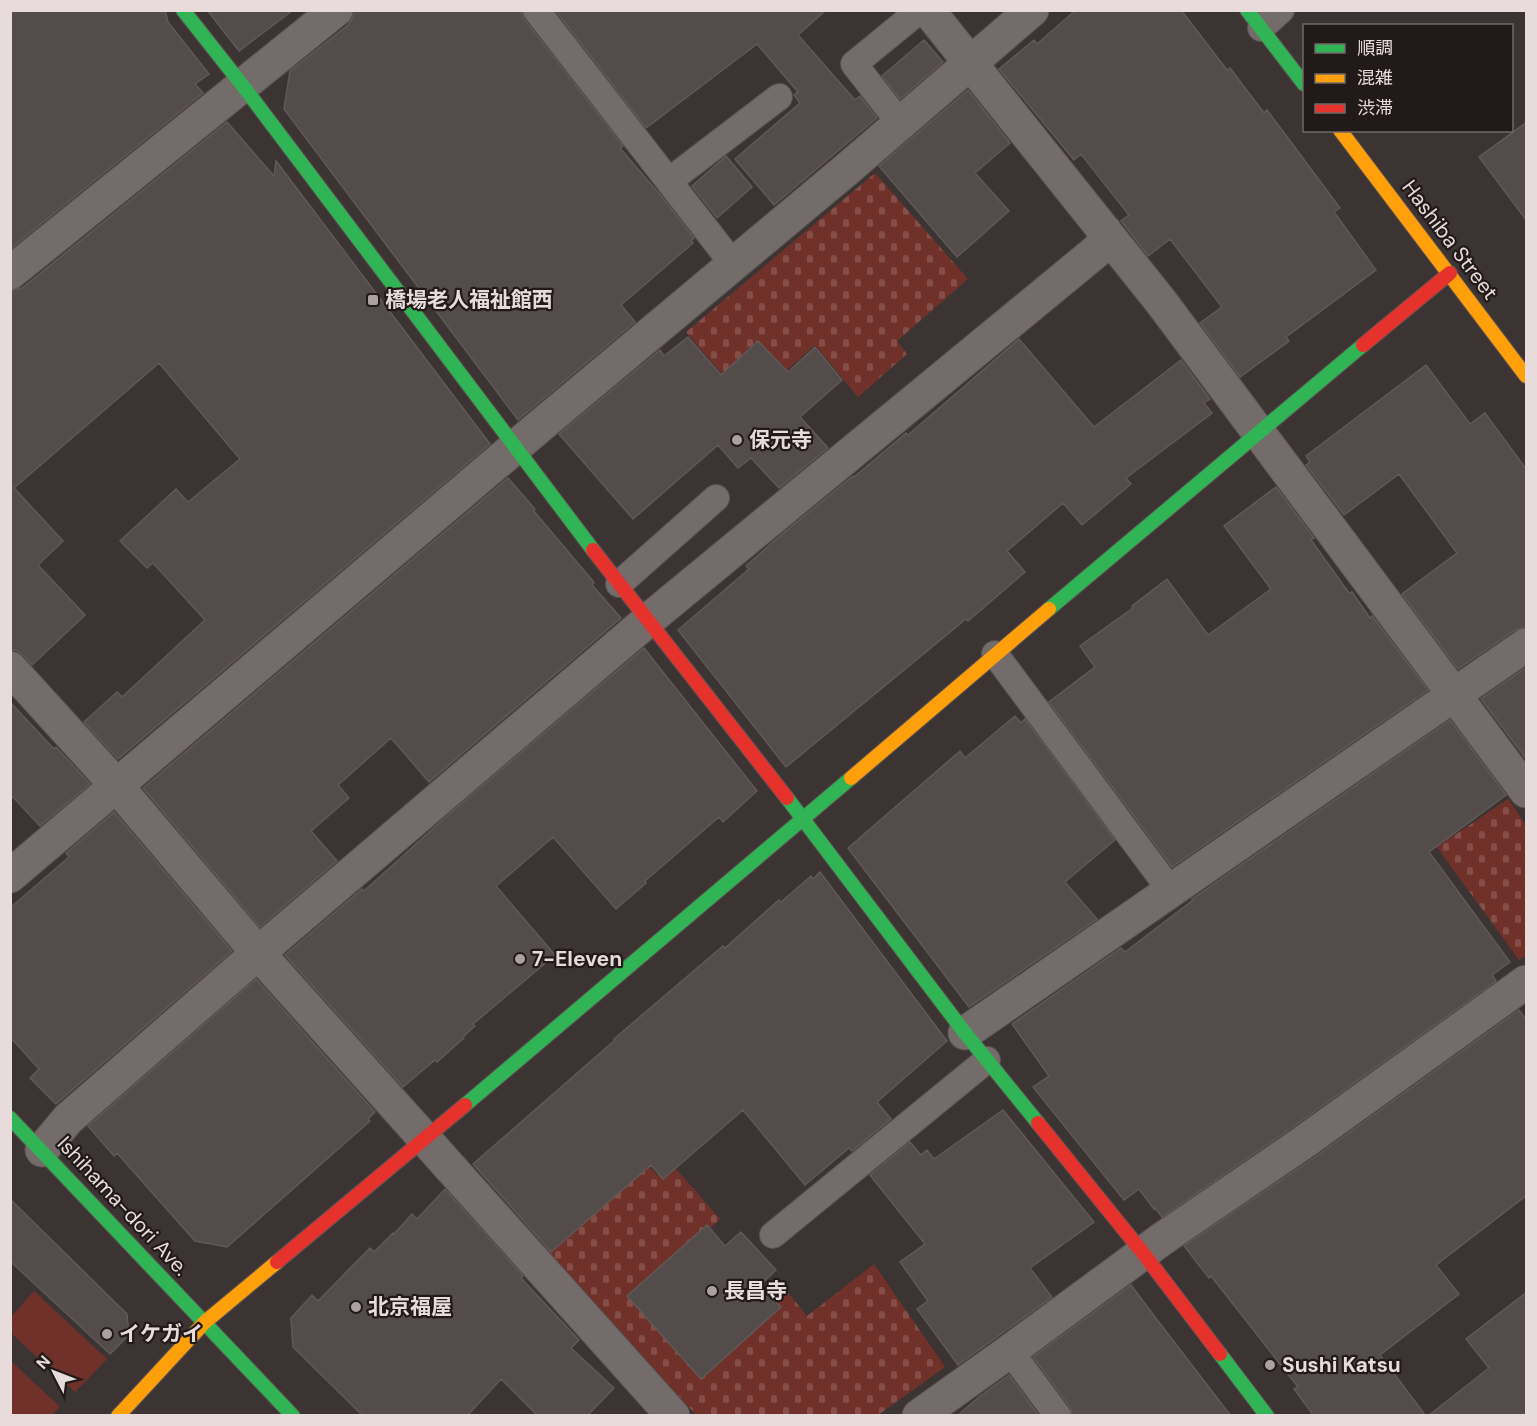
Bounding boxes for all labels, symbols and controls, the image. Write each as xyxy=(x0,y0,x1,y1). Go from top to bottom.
legend xyxy=(1303,24,1513,132)
text: 順調 xyxy=(1357,36,1393,60)
text: 混雑 xyxy=(1357,66,1393,90)
text: 渋滞 xyxy=(1357,96,1393,120)
street label: Hashiba Street xyxy=(1396,174,1504,306)
place label: 橋場老人福祉館西 xyxy=(385,286,553,314)
marker: 橋場老人福祉館西 xyxy=(366,293,380,307)
place label: 保元寺 xyxy=(749,426,812,454)
marker: 保元寺 xyxy=(730,433,744,447)
place label: 7-Eleven xyxy=(532,945,622,973)
marker: 7-Eleven xyxy=(513,952,527,966)
street label: Ishihama-dori Ave. xyxy=(51,1130,195,1282)
place label: 長昌寺 xyxy=(724,1277,787,1305)
marker: 長昌寺 xyxy=(705,1284,719,1298)
place label: 北京福屋 xyxy=(368,1293,452,1321)
marker: 北京福屋 xyxy=(349,1300,363,1314)
place label: イケガイ xyxy=(119,1320,203,1348)
marker: イケガイ xyxy=(100,1327,114,1341)
north arrow xyxy=(24,1342,84,1402)
text: N xyxy=(32,1351,55,1374)
place label: Sushi Katsu xyxy=(1282,1351,1401,1379)
marker: Sushi Katsu xyxy=(1263,1358,1277,1372)

